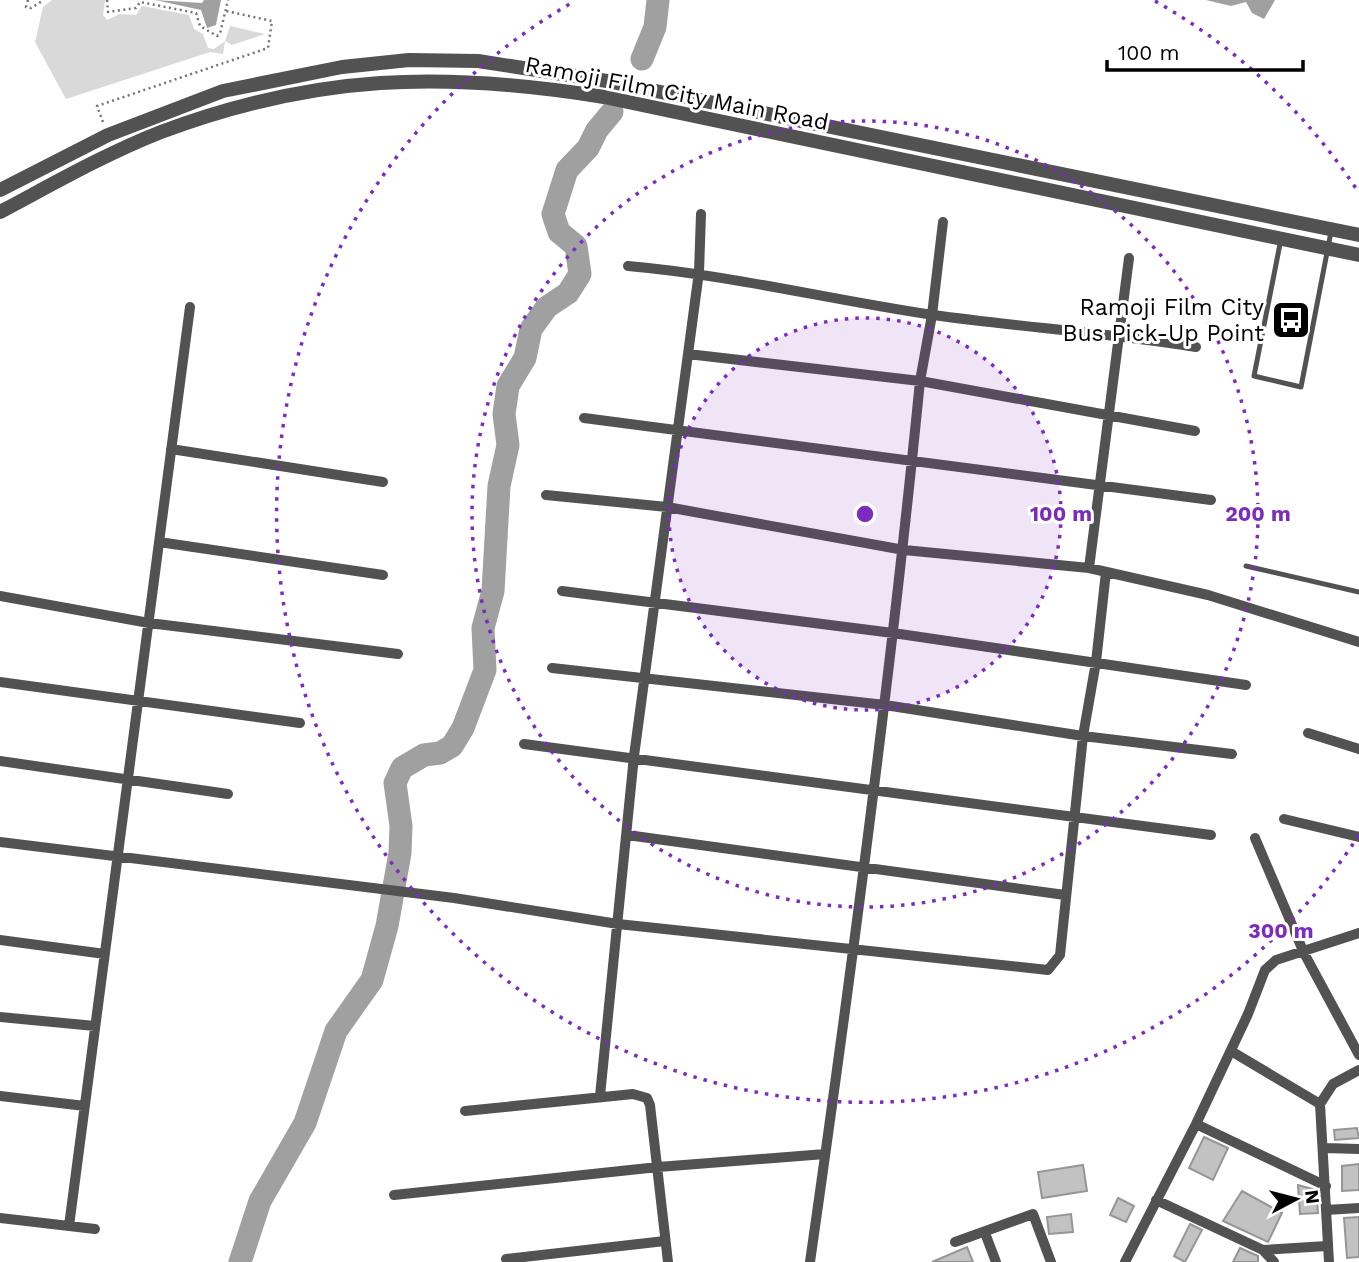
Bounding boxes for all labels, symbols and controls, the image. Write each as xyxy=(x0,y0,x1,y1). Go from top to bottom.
scale bar xyxy=(1107,28,1303,72)
text: 100 m xyxy=(1118,40,1180,65)
street label: Ramoji Film City Main Road xyxy=(523,51,831,136)
place label: Ramoji Film City Bus Pick-Up Point xyxy=(1062,294,1264,347)
bus stop icon: Ramoji Film City Bus Pick-Up Point xyxy=(1270,299,1312,341)
text: 100 m xyxy=(1030,501,1092,526)
text: 200 m xyxy=(1225,501,1291,526)
centre of rings xyxy=(853,502,877,526)
text: 300 m xyxy=(1248,918,1314,943)
north arrow xyxy=(1261,1164,1331,1234)
text: N xyxy=(1300,1189,1325,1205)

